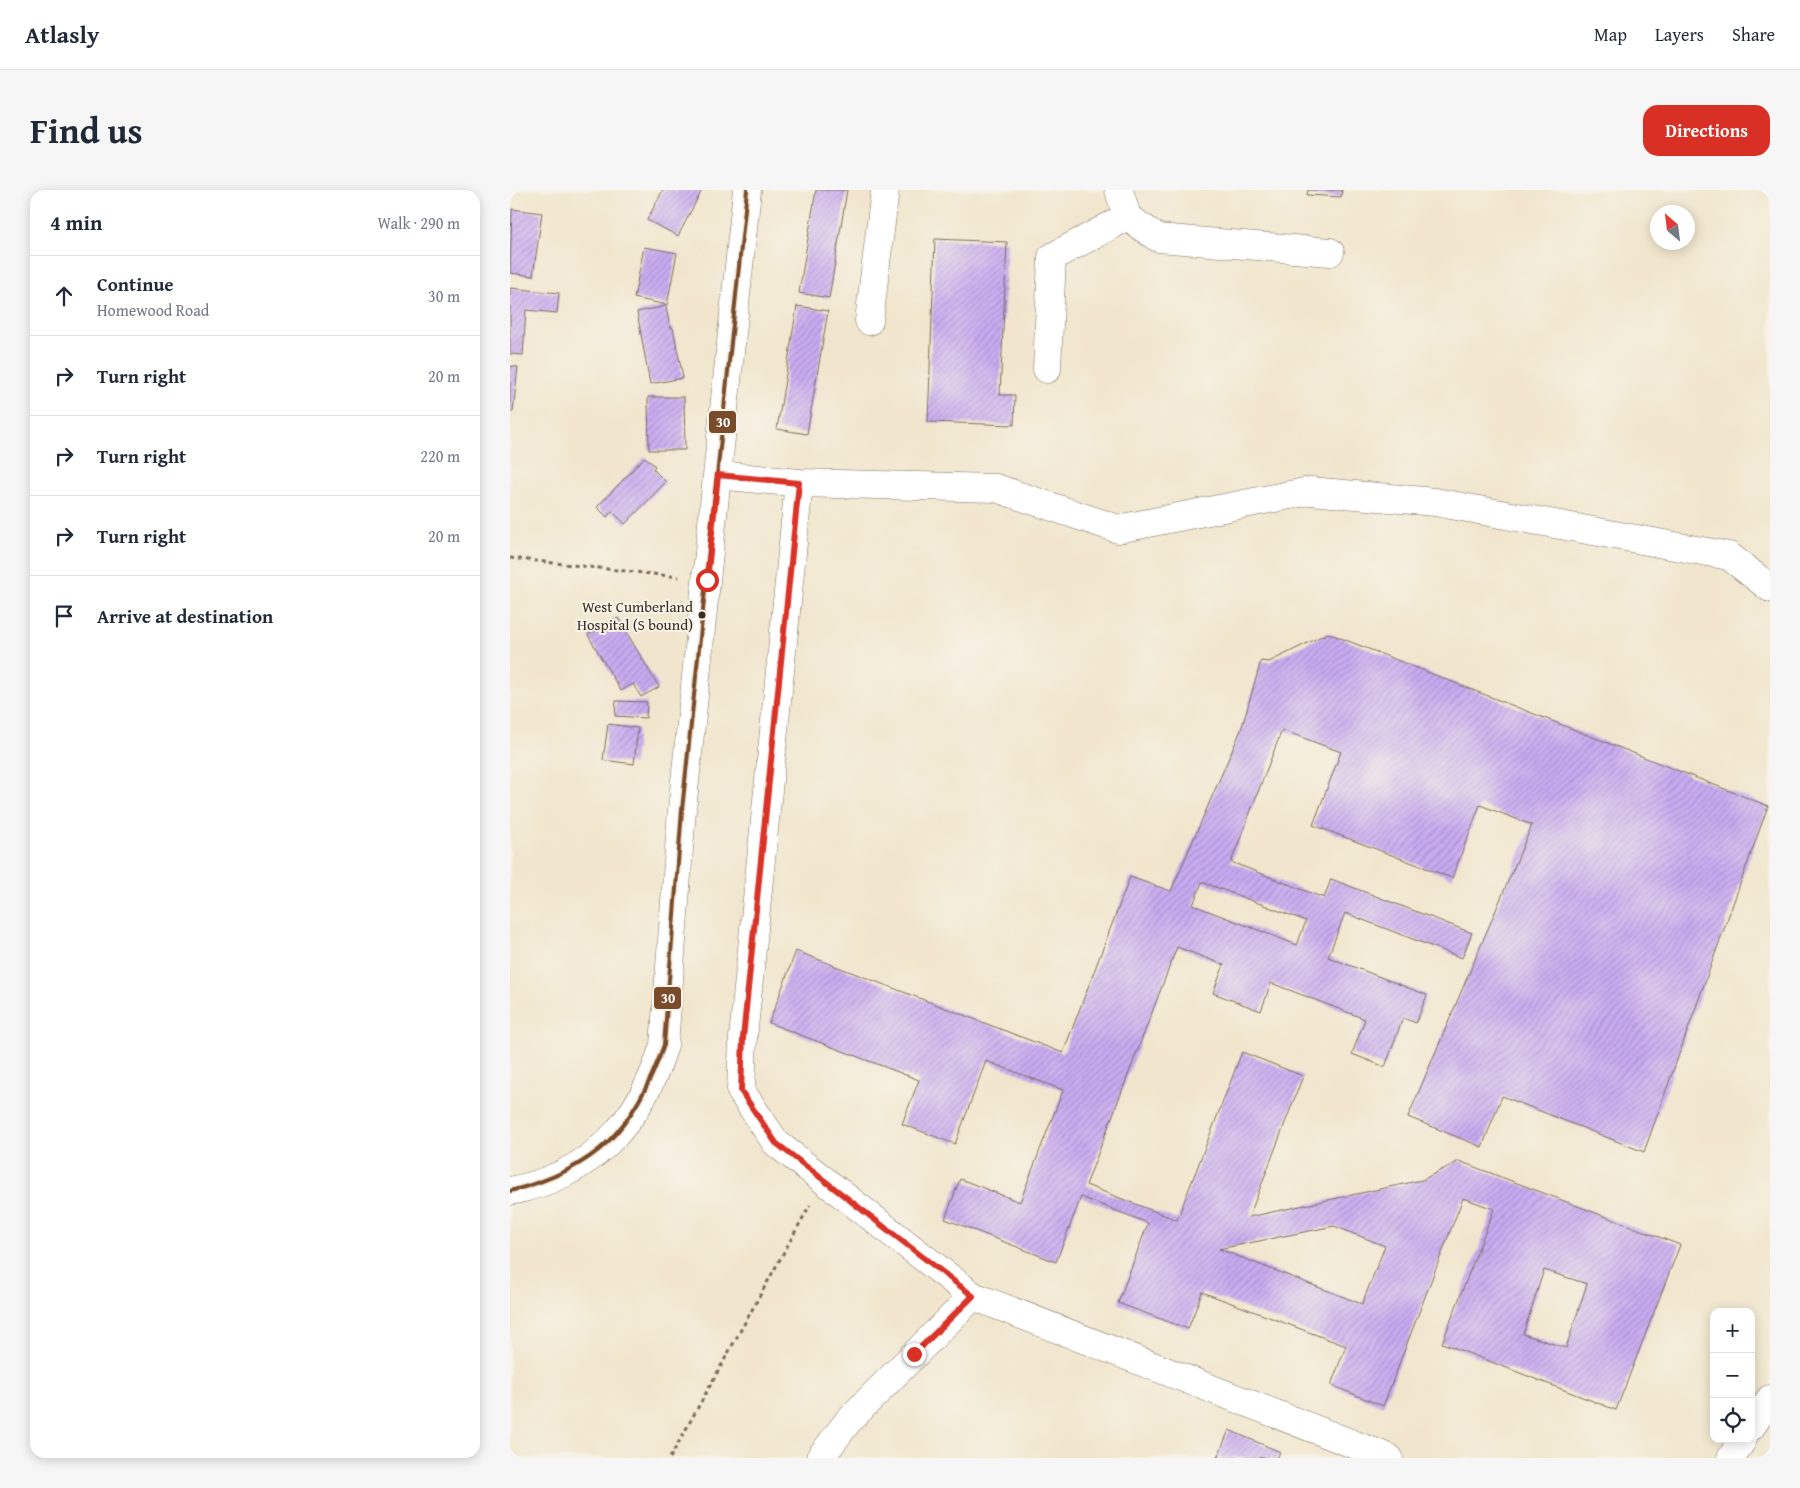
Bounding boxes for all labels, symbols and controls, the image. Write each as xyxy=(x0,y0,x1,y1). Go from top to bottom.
text: Atlasly xyxy=(25,17,99,52)
text: Map xyxy=(1594,21,1627,48)
text: Layers xyxy=(1655,21,1704,48)
text: Share xyxy=(1732,21,1775,48)
text: Find us xyxy=(30,105,143,156)
button: Directions xyxy=(1643,105,1770,156)
north arrow xyxy=(1650,205,1695,250)
text: 4 min xyxy=(50,207,102,238)
text: Walk · 290 m xyxy=(377,211,460,235)
text: Continue xyxy=(97,270,174,298)
icon: ahead xyxy=(50,282,78,310)
text: 30 m xyxy=(428,284,460,308)
text: Homewood Road xyxy=(97,298,209,322)
icon: right xyxy=(50,362,78,390)
text: Turn right xyxy=(97,362,186,390)
text: 20 m xyxy=(428,364,460,388)
line badge: 30 xyxy=(708,410,737,434)
text: 30 xyxy=(716,412,730,432)
icon: right xyxy=(50,442,78,470)
text: Turn right xyxy=(97,442,186,470)
text: 220 m xyxy=(420,444,460,468)
icon: right xyxy=(50,522,78,550)
text: Turn right xyxy=(97,522,186,550)
text: 20 m xyxy=(428,524,460,548)
route start xyxy=(696,569,719,592)
place label: West Cumberland Hospital (S bound) xyxy=(577,596,693,635)
icon: arrive xyxy=(50,602,78,630)
text: Arrive at destination xyxy=(97,602,273,630)
marker: West Cumberland Hospital (S bound) xyxy=(697,610,707,620)
line badge: 30 xyxy=(653,986,682,1010)
text: 30 xyxy=(661,988,675,1008)
map controls xyxy=(1710,1308,1755,1443)
button: + xyxy=(1710,1308,1755,1353)
route end xyxy=(903,1343,926,1366)
button: − xyxy=(1710,1353,1755,1398)
button: locate xyxy=(1710,1398,1755,1443)

